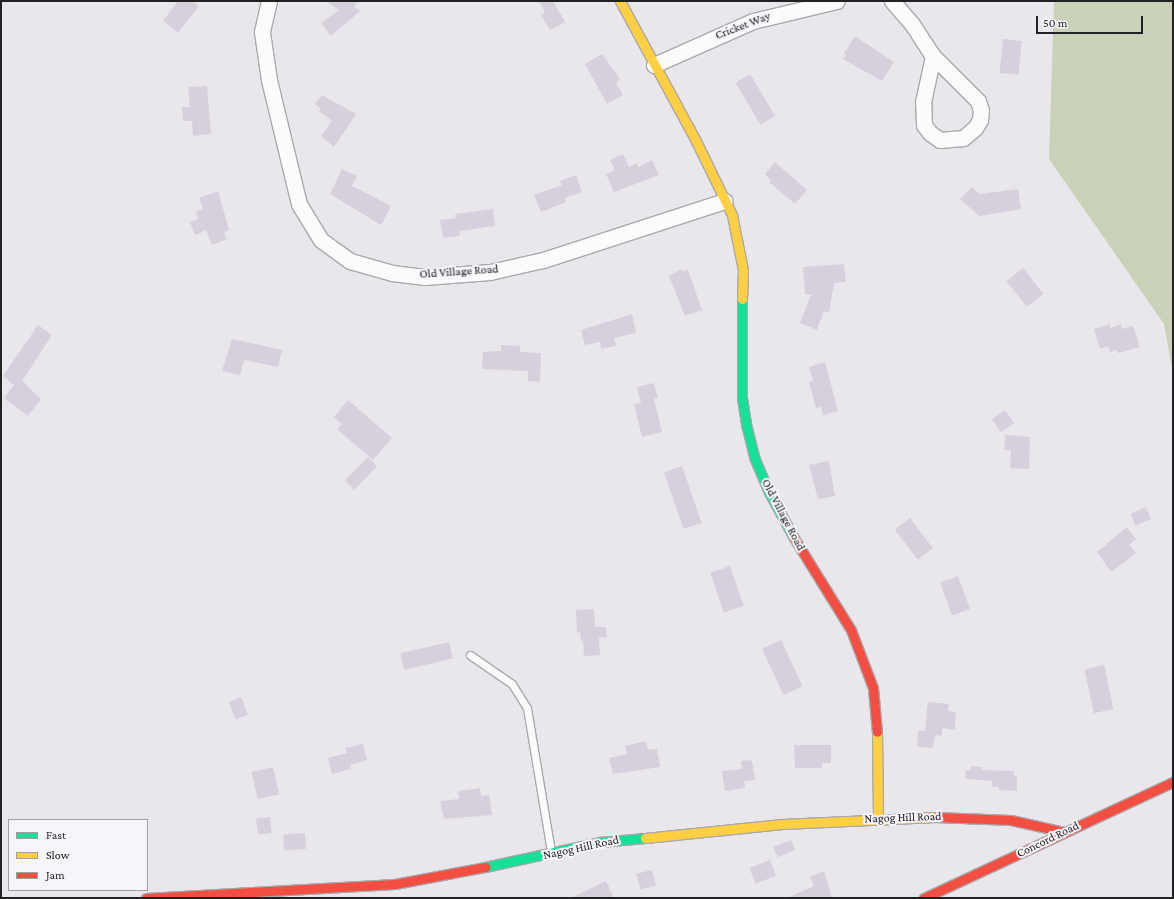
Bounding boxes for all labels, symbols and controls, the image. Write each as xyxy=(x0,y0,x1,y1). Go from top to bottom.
scale bar xyxy=(1038,8,1145,34)
street label: Cricket Way xyxy=(713,9,773,43)
text: 50 m xyxy=(1043,16,1067,30)
street label: Old Village Road xyxy=(419,262,499,282)
street label: Old Village Road xyxy=(758,477,808,553)
street label: Nagog Hill Road xyxy=(864,809,942,827)
legend xyxy=(8,819,148,891)
street label: Concord Road xyxy=(1015,819,1081,861)
text: Fast xyxy=(46,828,66,842)
street label: Nagog Hill Road xyxy=(542,833,620,863)
text: Slow xyxy=(46,848,70,862)
text: Jam xyxy=(46,868,65,882)

